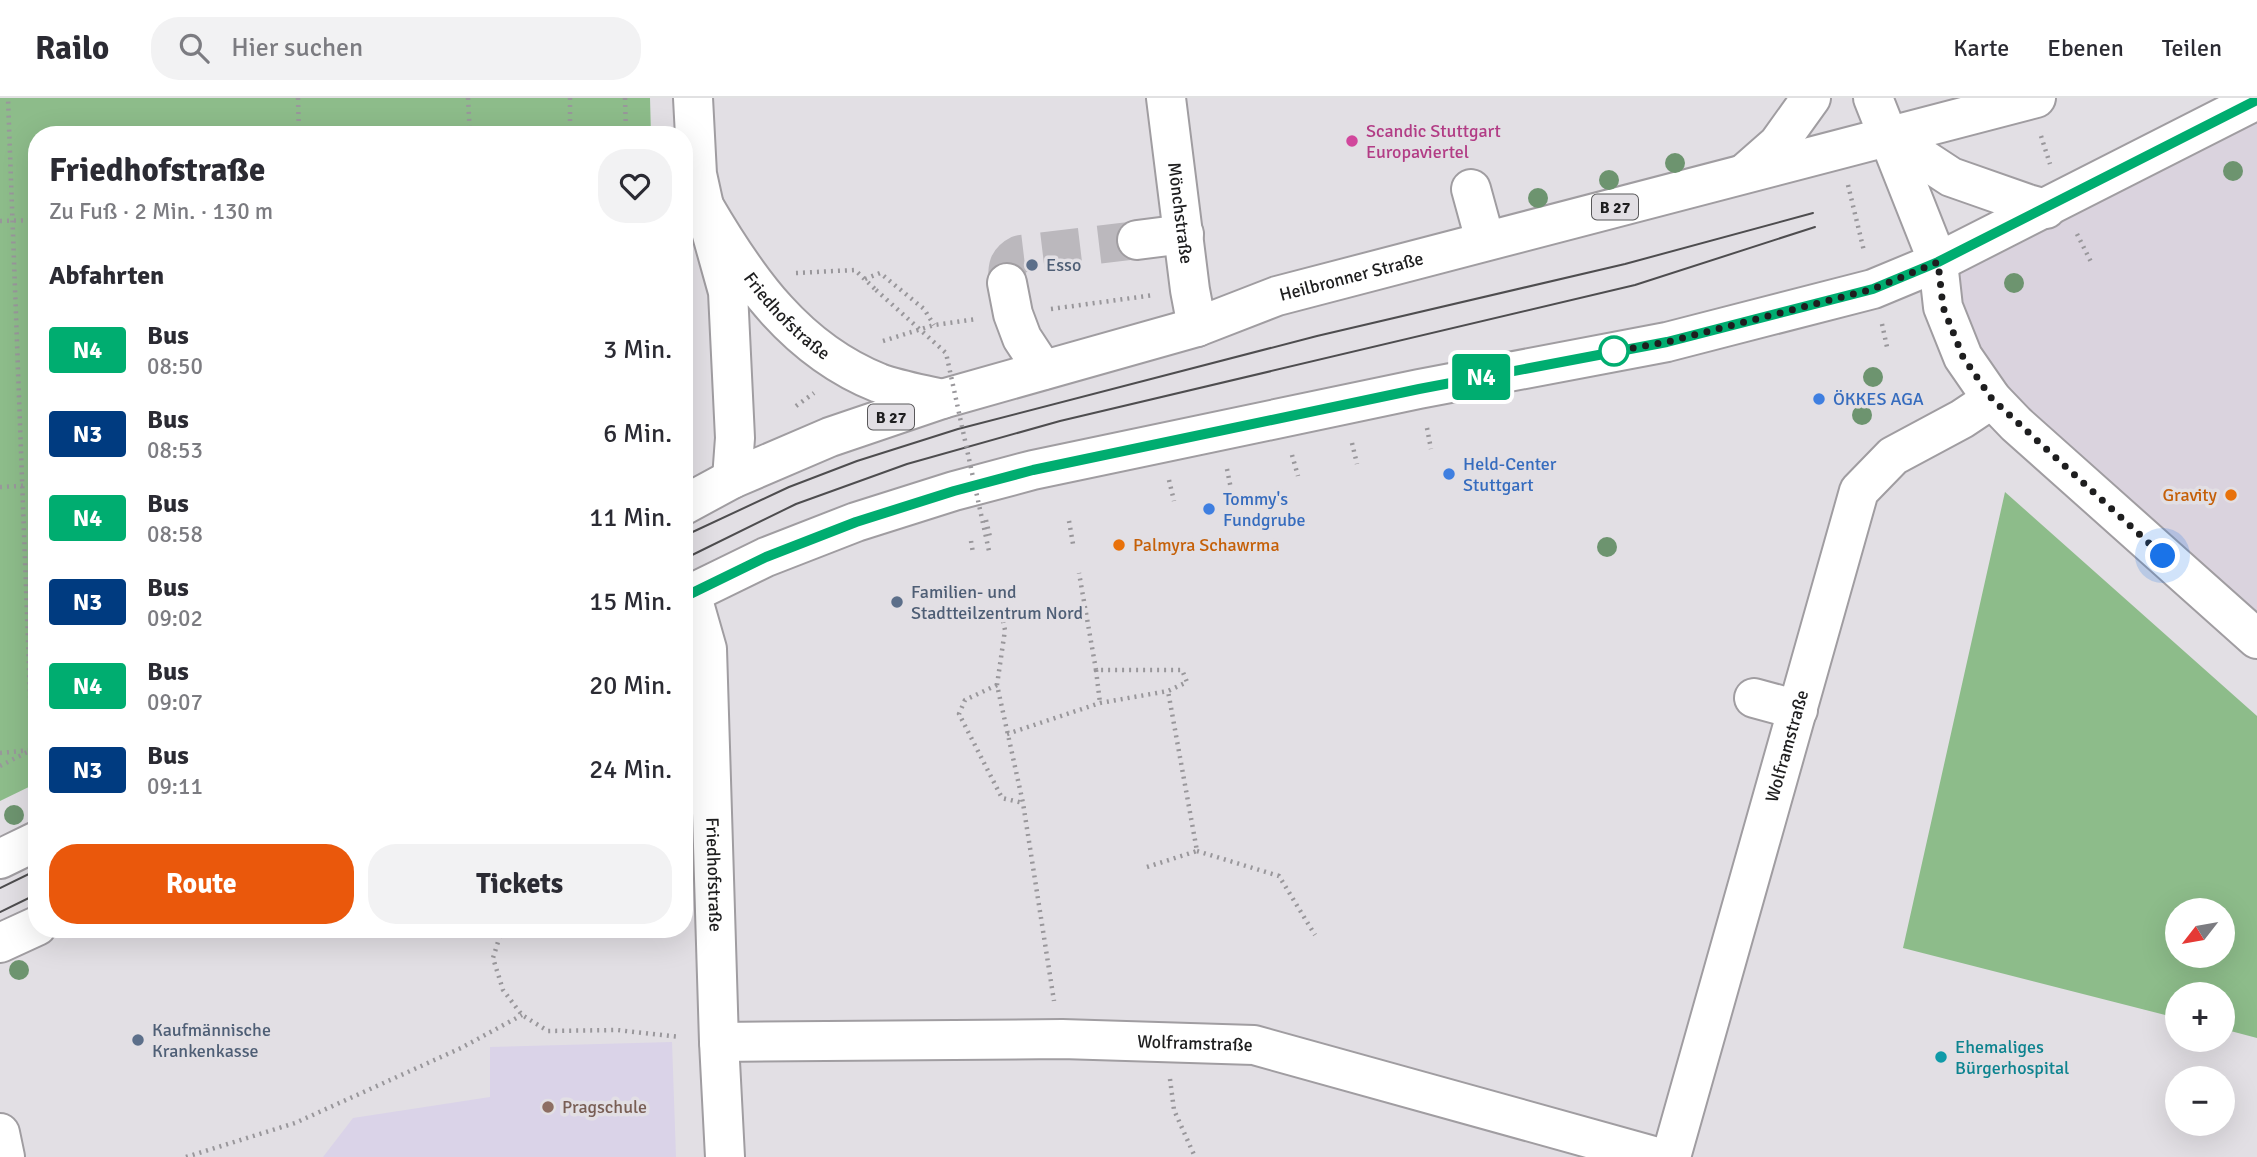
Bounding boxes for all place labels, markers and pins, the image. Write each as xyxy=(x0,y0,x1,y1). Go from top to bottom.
place label: Scandic Stuttgart Europaviertel xyxy=(1366,120,1501,163)
marker: Scandic Stuttgart Europaviertel xyxy=(1344,133,1360,149)
place label: Esso xyxy=(1046,254,1081,276)
marker: Esso xyxy=(1024,257,1040,273)
unlabelled marker xyxy=(1599,336,1629,366)
place label: ÖKKES AGA xyxy=(1833,388,1924,410)
marker: ÖKKES AGA xyxy=(1811,391,1827,407)
place label: Held-Center Stuttgart xyxy=(1463,453,1557,496)
marker: Held-Center Stuttgart xyxy=(1441,466,1457,482)
place label: Gravity xyxy=(2163,484,2218,506)
marker: Gravity xyxy=(2223,487,2239,503)
place label: Tommy's Fundgrube xyxy=(1223,488,1306,531)
marker: Tommy's Fundgrube xyxy=(1201,501,1217,517)
place label: Palmyra Schawrma xyxy=(1133,534,1280,556)
marker: Palmyra Schawrma xyxy=(1111,537,1127,553)
place label: Familien- und Stadtteilzentrum Nord xyxy=(911,581,1083,624)
marker: Familien- und Stadtteilzentrum Nord xyxy=(889,594,905,610)
place label: Kaufmännische Krankenkasse xyxy=(152,1019,271,1062)
marker: Kaufmännische Krankenkasse xyxy=(130,1032,146,1048)
place label: Ehemaliges Bürgerhospital xyxy=(1955,1036,2069,1079)
marker: Ehemaliges Bürgerhospital xyxy=(1933,1049,1949,1065)
place label: Pragschule xyxy=(562,1096,647,1118)
marker: Pragschule xyxy=(540,1099,556,1115)

